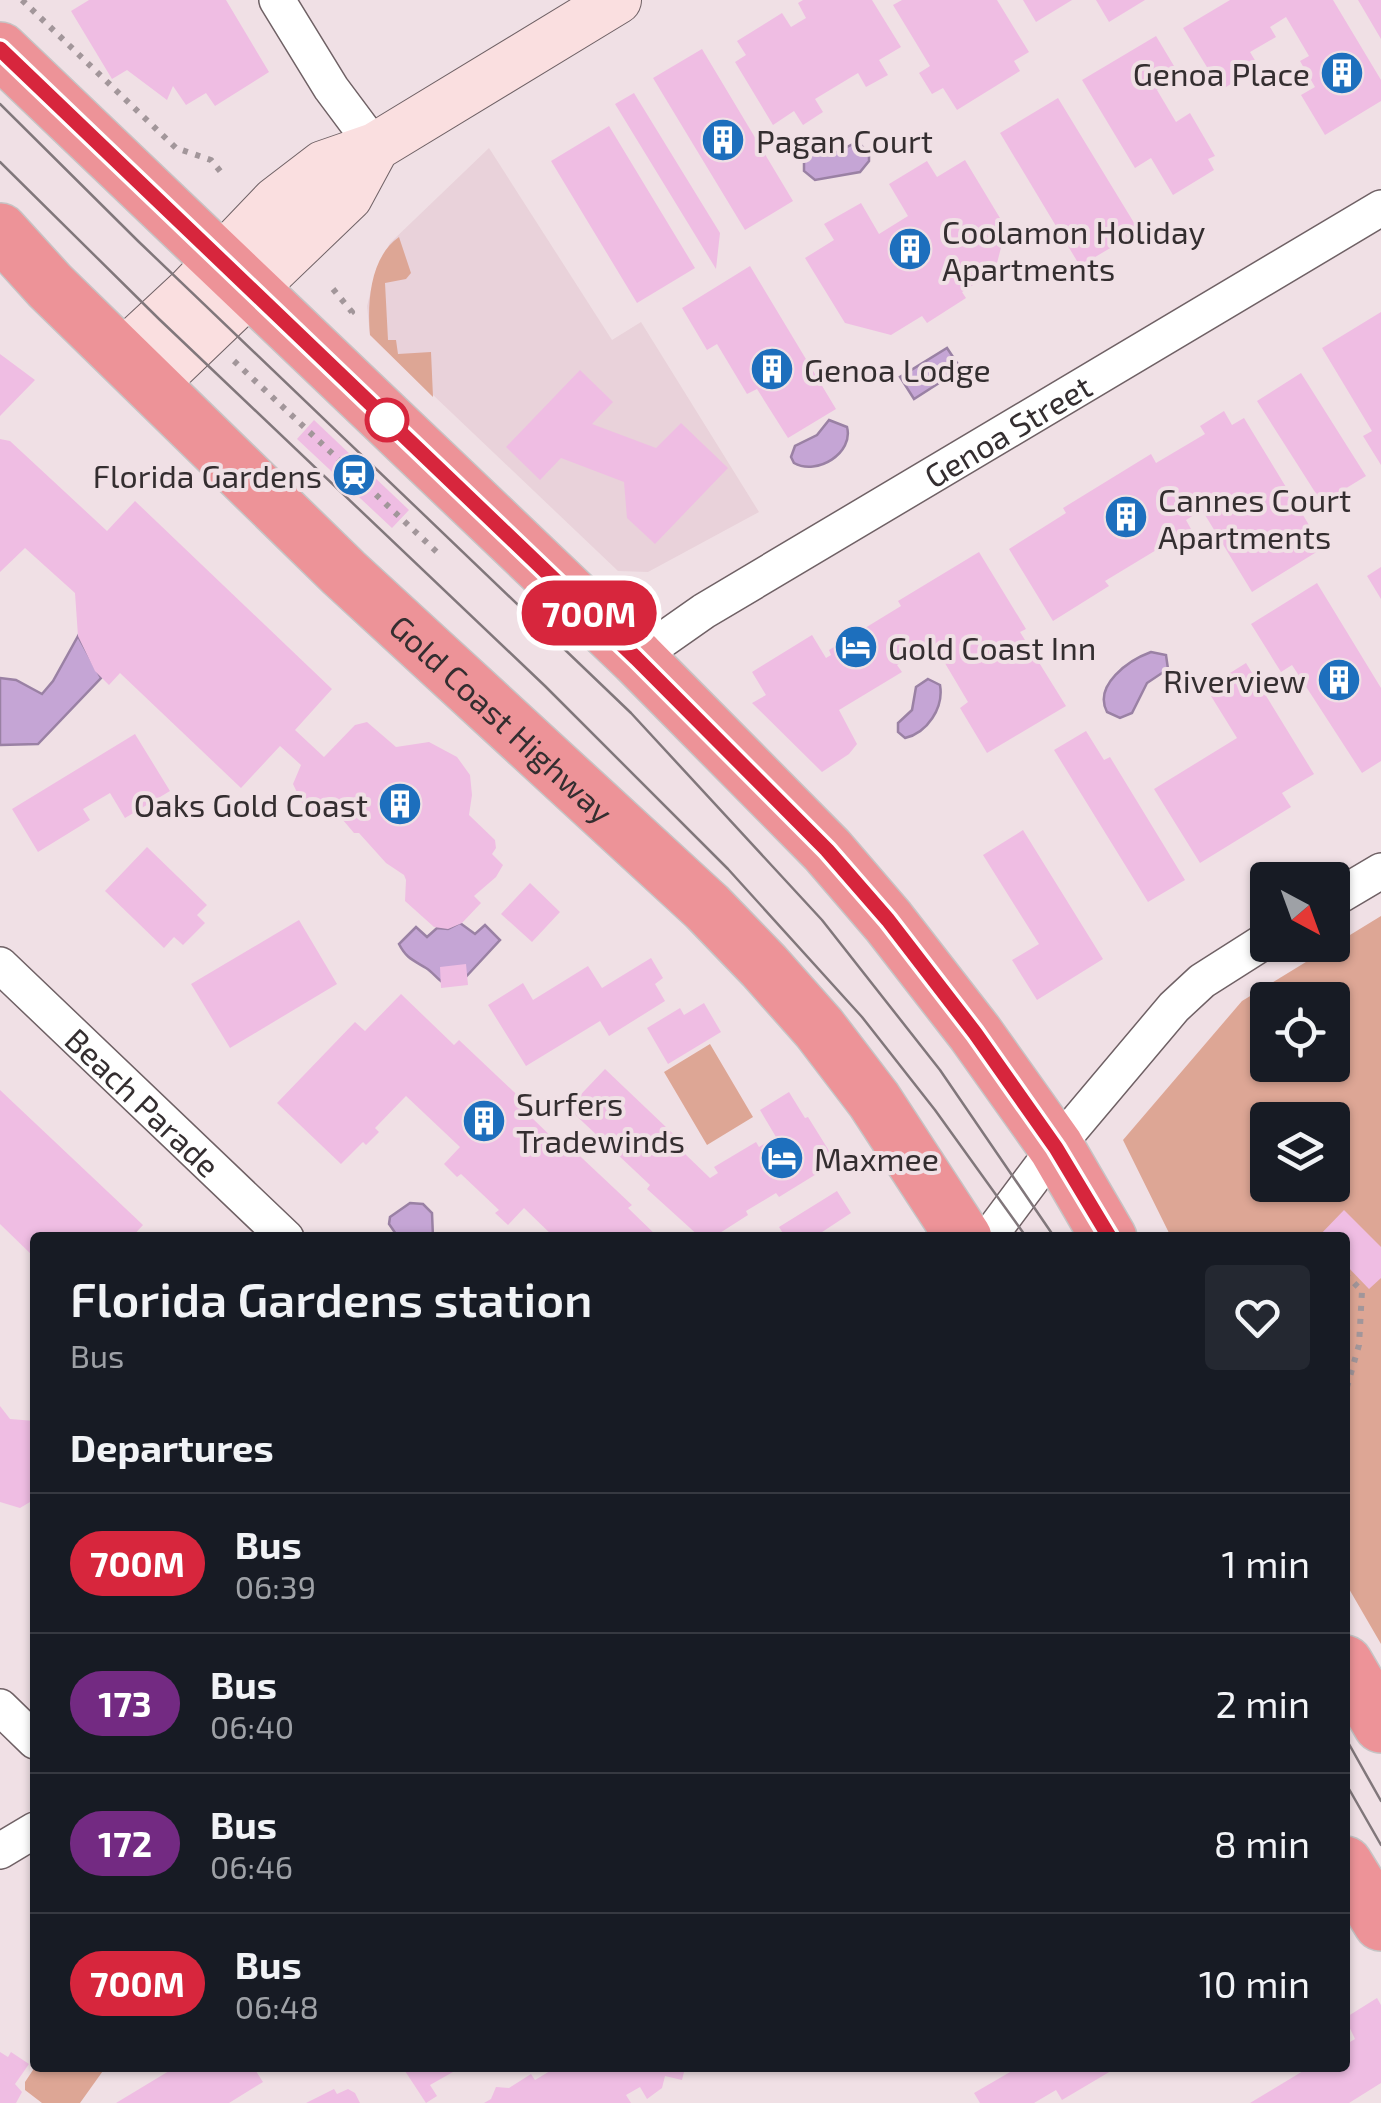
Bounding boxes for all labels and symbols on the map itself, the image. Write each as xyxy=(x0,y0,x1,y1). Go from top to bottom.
building icon: Genoa Place xyxy=(1319,50,1365,96)
place label: Genoa Place xyxy=(1133,54,1310,92)
building icon: Pagan Court xyxy=(700,117,746,163)
place label: Pagan Court xyxy=(756,121,933,159)
place label: Coolamon Holiday Apartments xyxy=(942,212,1205,287)
building icon: Coolamon Holiday Apartments xyxy=(887,226,933,272)
building icon: Genoa Lodge xyxy=(749,346,795,392)
place label: Genoa Lodge xyxy=(804,350,991,388)
street label: Genoa Street xyxy=(917,366,1098,495)
unlabelled marker xyxy=(366,399,408,441)
station icon: Florida Gardens xyxy=(331,452,377,498)
place label: Florida Gardens xyxy=(93,456,322,494)
place label: Cannes Court Apartments xyxy=(1158,480,1351,555)
building icon: Cannes Court Apartments xyxy=(1103,494,1149,540)
line badge: 700M xyxy=(519,580,659,646)
street label: Gold Coast Highway xyxy=(383,606,622,830)
hotel icon: Gold Coast Inn xyxy=(833,624,879,670)
place label: Gold Coast Inn xyxy=(888,628,1096,666)
building icon: Riverview xyxy=(1316,657,1362,703)
place label: Riverview xyxy=(1163,661,1306,699)
building icon: Oaks Gold Coast xyxy=(377,781,423,827)
place label: Oaks Gold Coast xyxy=(134,785,368,823)
north arrow xyxy=(1250,862,1350,962)
street label: Beach Parade xyxy=(58,1020,228,1184)
place label: Surfers Tradewinds xyxy=(516,1084,685,1159)
building icon: Surfers Tradewinds xyxy=(461,1098,507,1144)
hotel icon: Maxmee xyxy=(759,1135,805,1181)
place label: Maxmee xyxy=(814,1139,939,1177)

